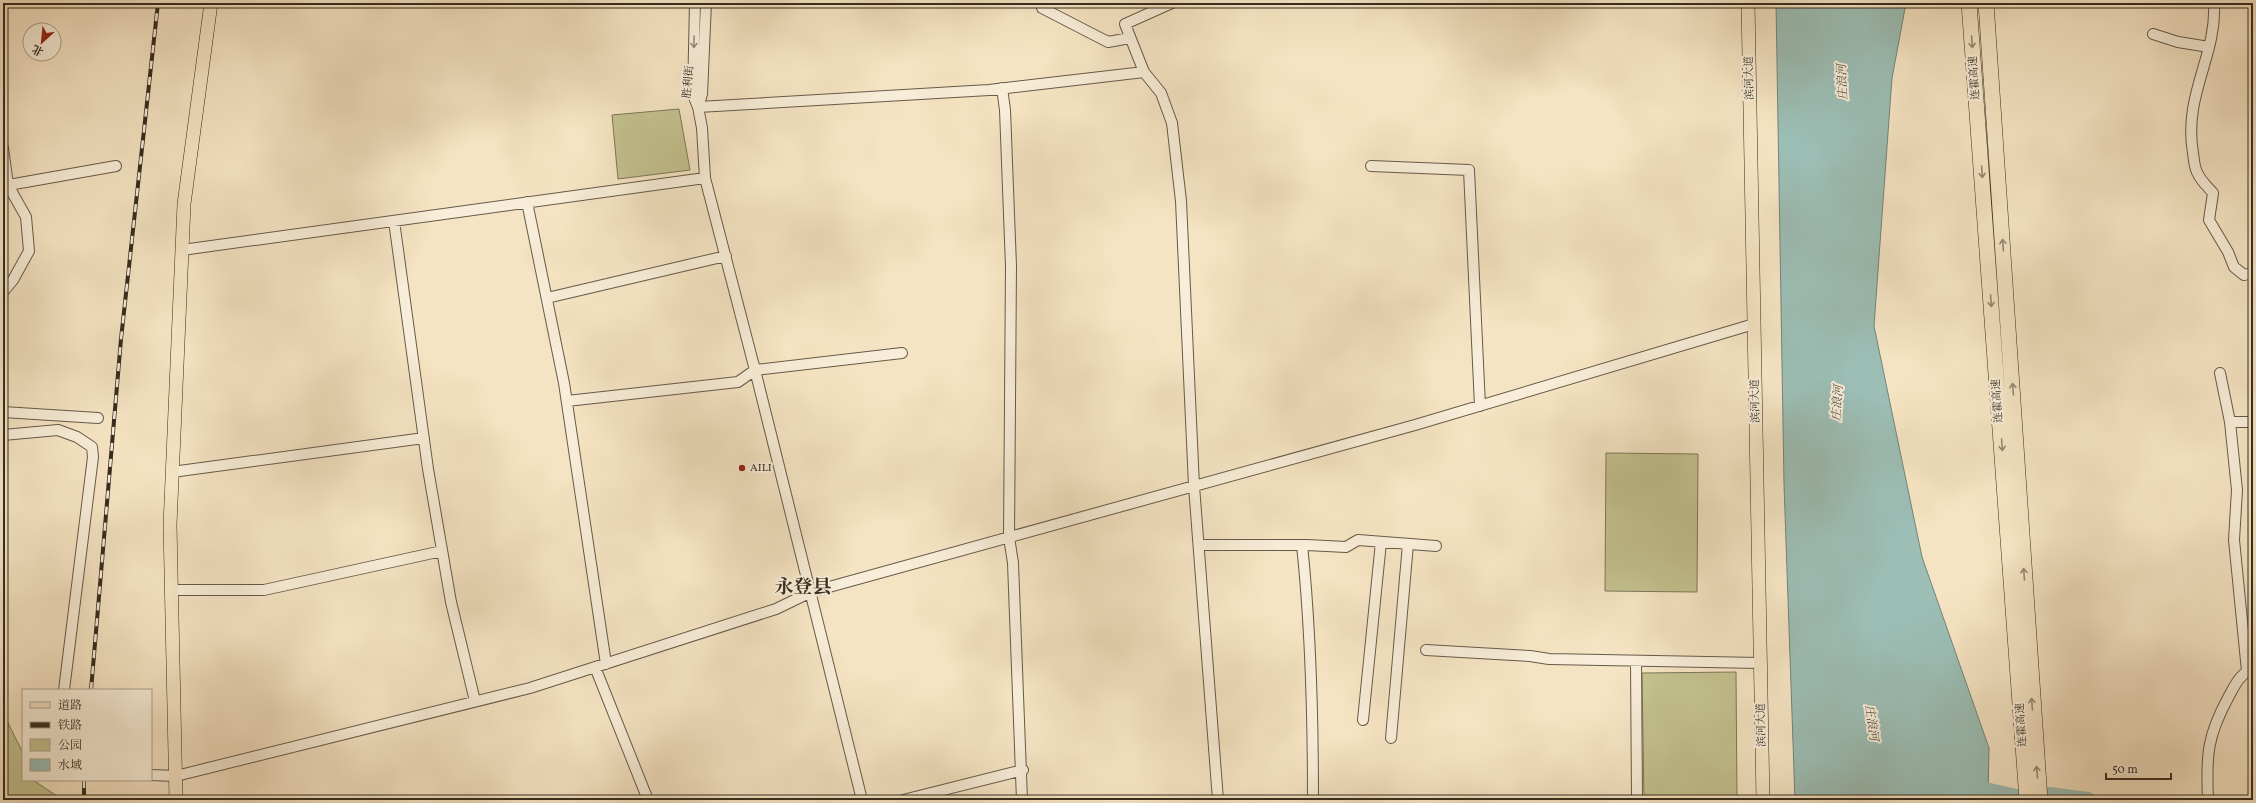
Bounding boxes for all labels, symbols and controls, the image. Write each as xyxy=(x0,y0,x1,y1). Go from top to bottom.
north arrow xyxy=(22,22,62,62)
one-way arrow xyxy=(691,35,698,48)
one-way arrow xyxy=(1968,35,1975,48)
text: 北 xyxy=(30,40,46,59)
street label: 滨河大道 xyxy=(1742,56,1758,100)
street label: 连霍高速 xyxy=(1966,56,1984,100)
water label: 庄浪河 xyxy=(1834,62,1852,100)
street label: 胜利街 xyxy=(680,65,698,99)
one-way arrow xyxy=(1978,165,1985,178)
one-way arrow xyxy=(2000,239,2007,252)
one-way arrow xyxy=(1988,294,1995,307)
street label: 滨河大道 xyxy=(1748,379,1764,423)
street label: 连霍高速 xyxy=(1989,379,2007,423)
water label: 庄浪河 xyxy=(1829,382,1847,422)
one-way arrow xyxy=(2009,383,2016,396)
one-way arrow xyxy=(1998,438,2005,451)
place label: AILI xyxy=(750,461,772,476)
marker: AILI xyxy=(737,463,747,473)
one-way arrow xyxy=(2021,568,2028,581)
district label: 永登县 xyxy=(774,575,832,601)
legend xyxy=(22,689,152,781)
text: 道路 xyxy=(58,698,82,714)
one-way arrow xyxy=(2029,698,2036,711)
street label: 滨河大道 xyxy=(1754,703,1770,747)
street label: 连霍高速 xyxy=(2013,703,2031,747)
water label: 庄浪河 xyxy=(1861,704,1882,744)
text: 铁路 xyxy=(58,718,82,734)
text: 公园 xyxy=(58,738,82,754)
scale bar xyxy=(2106,755,2171,781)
text: 水域 xyxy=(58,758,82,774)
text: 50 m xyxy=(2112,762,2138,778)
one-way arrow xyxy=(2034,765,2041,778)

